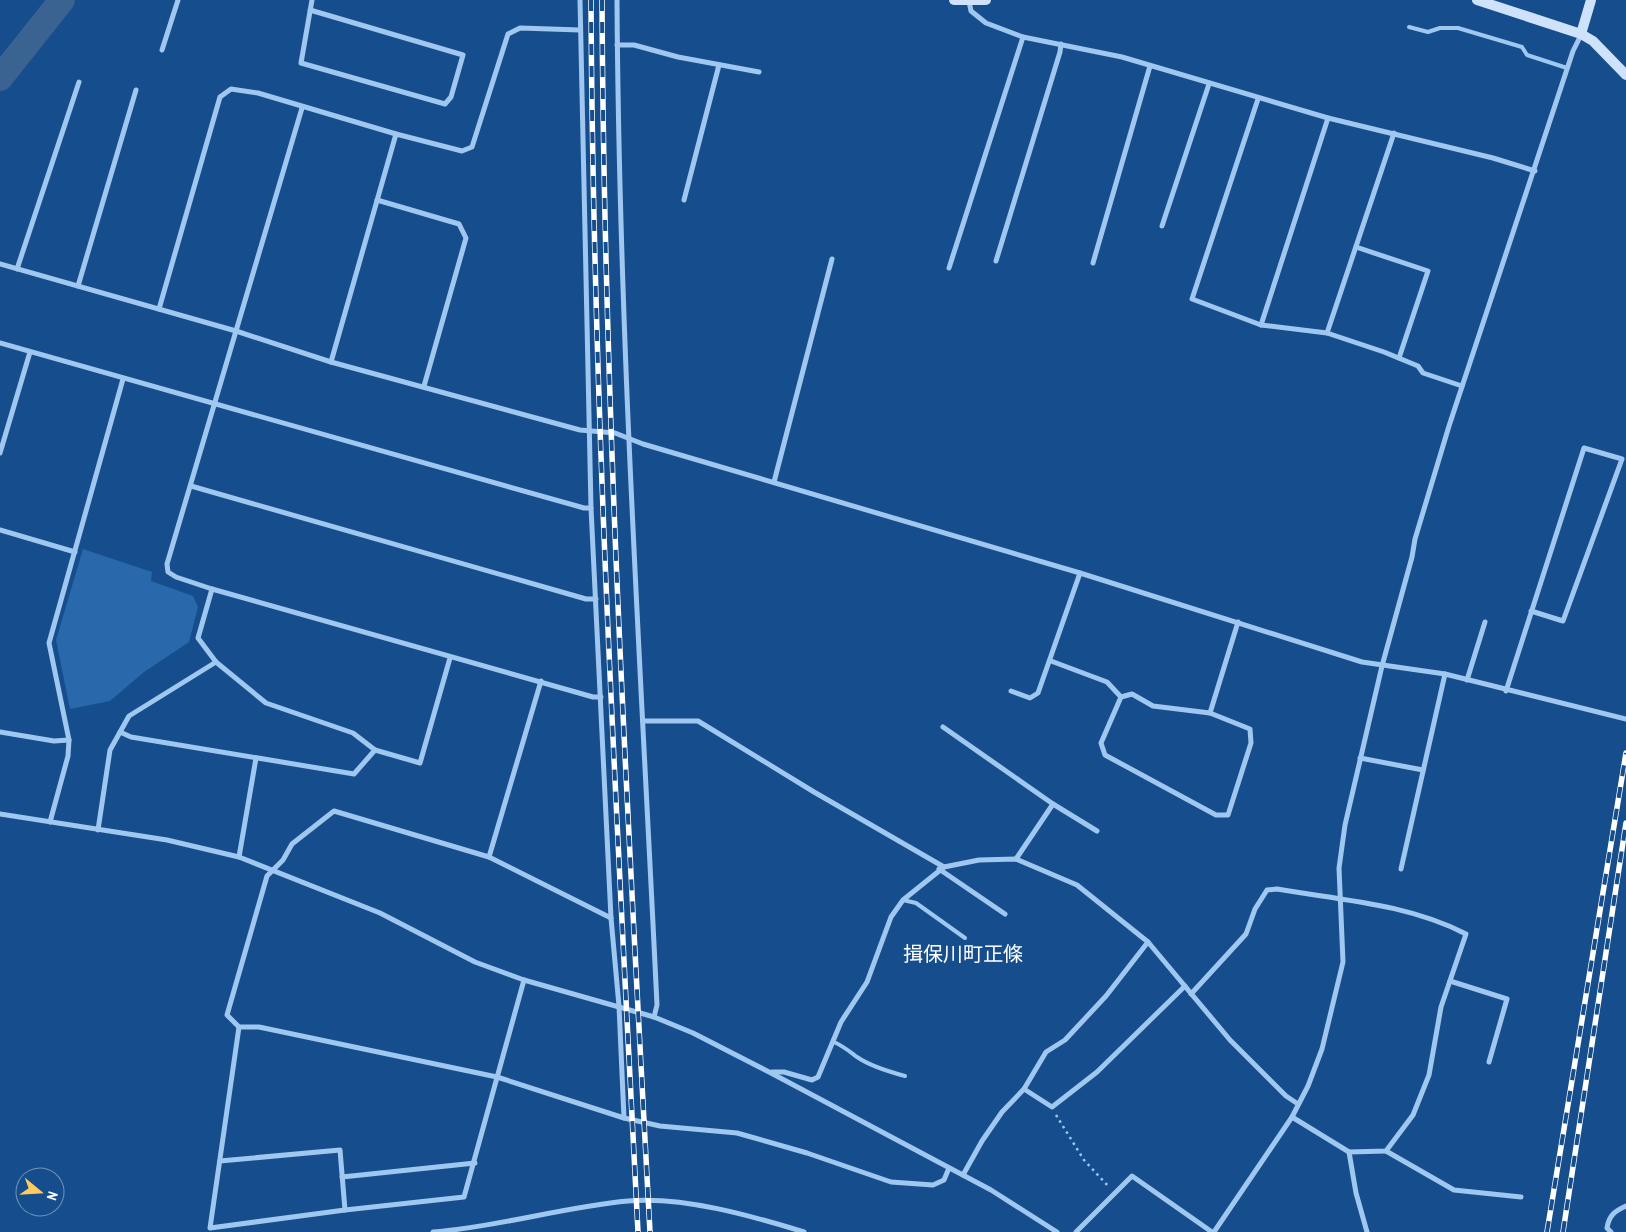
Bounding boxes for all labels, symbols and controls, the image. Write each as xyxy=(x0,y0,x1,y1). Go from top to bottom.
district label: 揖保川町正條 xyxy=(903,940,1023,967)
north arrow xyxy=(15,1167,65,1217)
text: N xyxy=(43,1189,62,1203)

